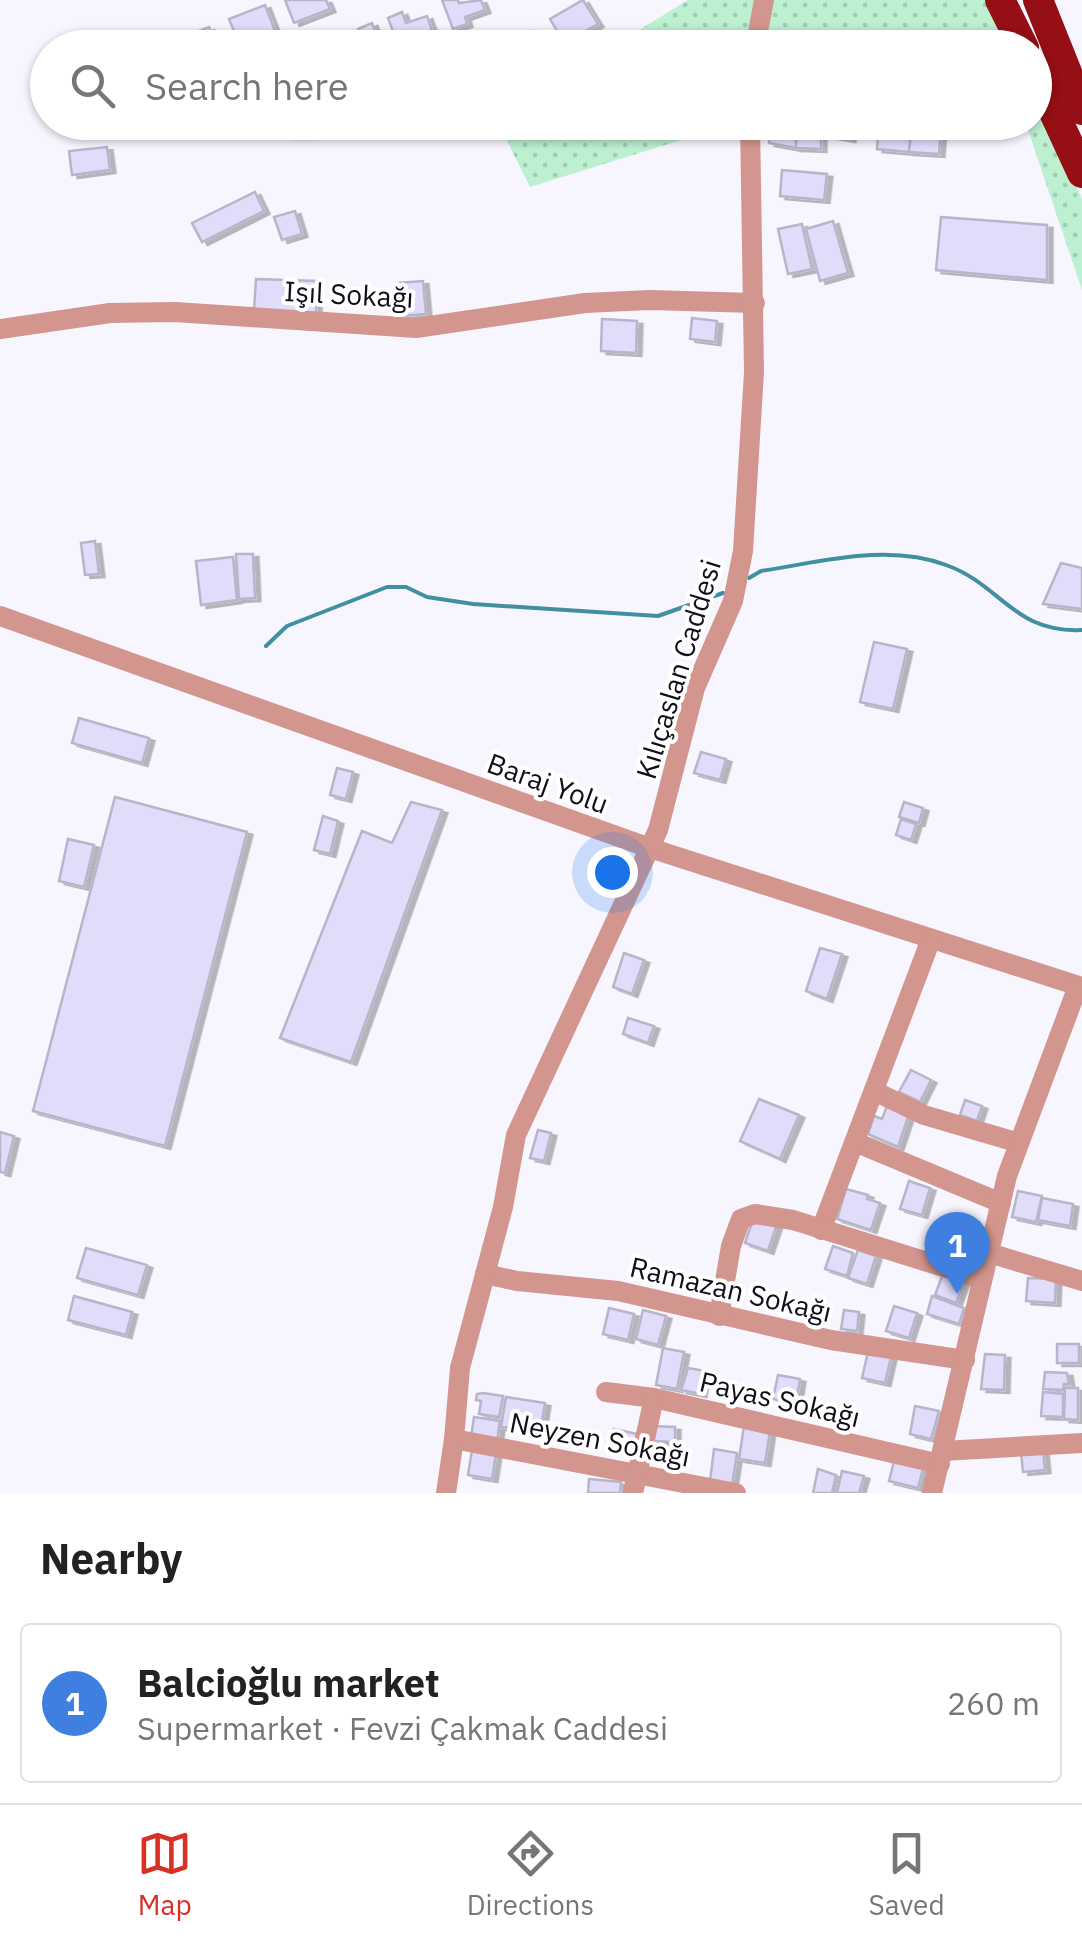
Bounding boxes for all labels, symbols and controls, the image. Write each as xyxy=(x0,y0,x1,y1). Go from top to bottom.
search box xyxy=(30,30,1052,140)
icon: search xyxy=(65,58,120,113)
text: Search here xyxy=(145,61,349,110)
street label: Işıl Sokağı xyxy=(283,272,415,316)
street label: Kılıçaslan Caddesi xyxy=(627,555,729,783)
street label: Baraj Yolu xyxy=(482,744,614,822)
your location xyxy=(587,847,638,898)
pin: 1 xyxy=(924,1212,990,1294)
street label: Ramazan Sokağı xyxy=(627,1248,835,1330)
street label: Payas Sokağı xyxy=(696,1363,864,1435)
street label: Neyzen Sokağı xyxy=(507,1403,693,1475)
text: Nearby xyxy=(40,1531,182,1586)
text: Balcioğlu market xyxy=(137,1658,440,1707)
text: 1 xyxy=(65,1682,84,1724)
text: 260 m xyxy=(947,1682,1040,1724)
text: Supermarket · Fevzi Çakmak Caddesi xyxy=(137,1707,668,1749)
tab: Map xyxy=(137,1826,192,1923)
tab: Directions xyxy=(467,1826,594,1923)
tab: Saved xyxy=(869,1826,945,1923)

